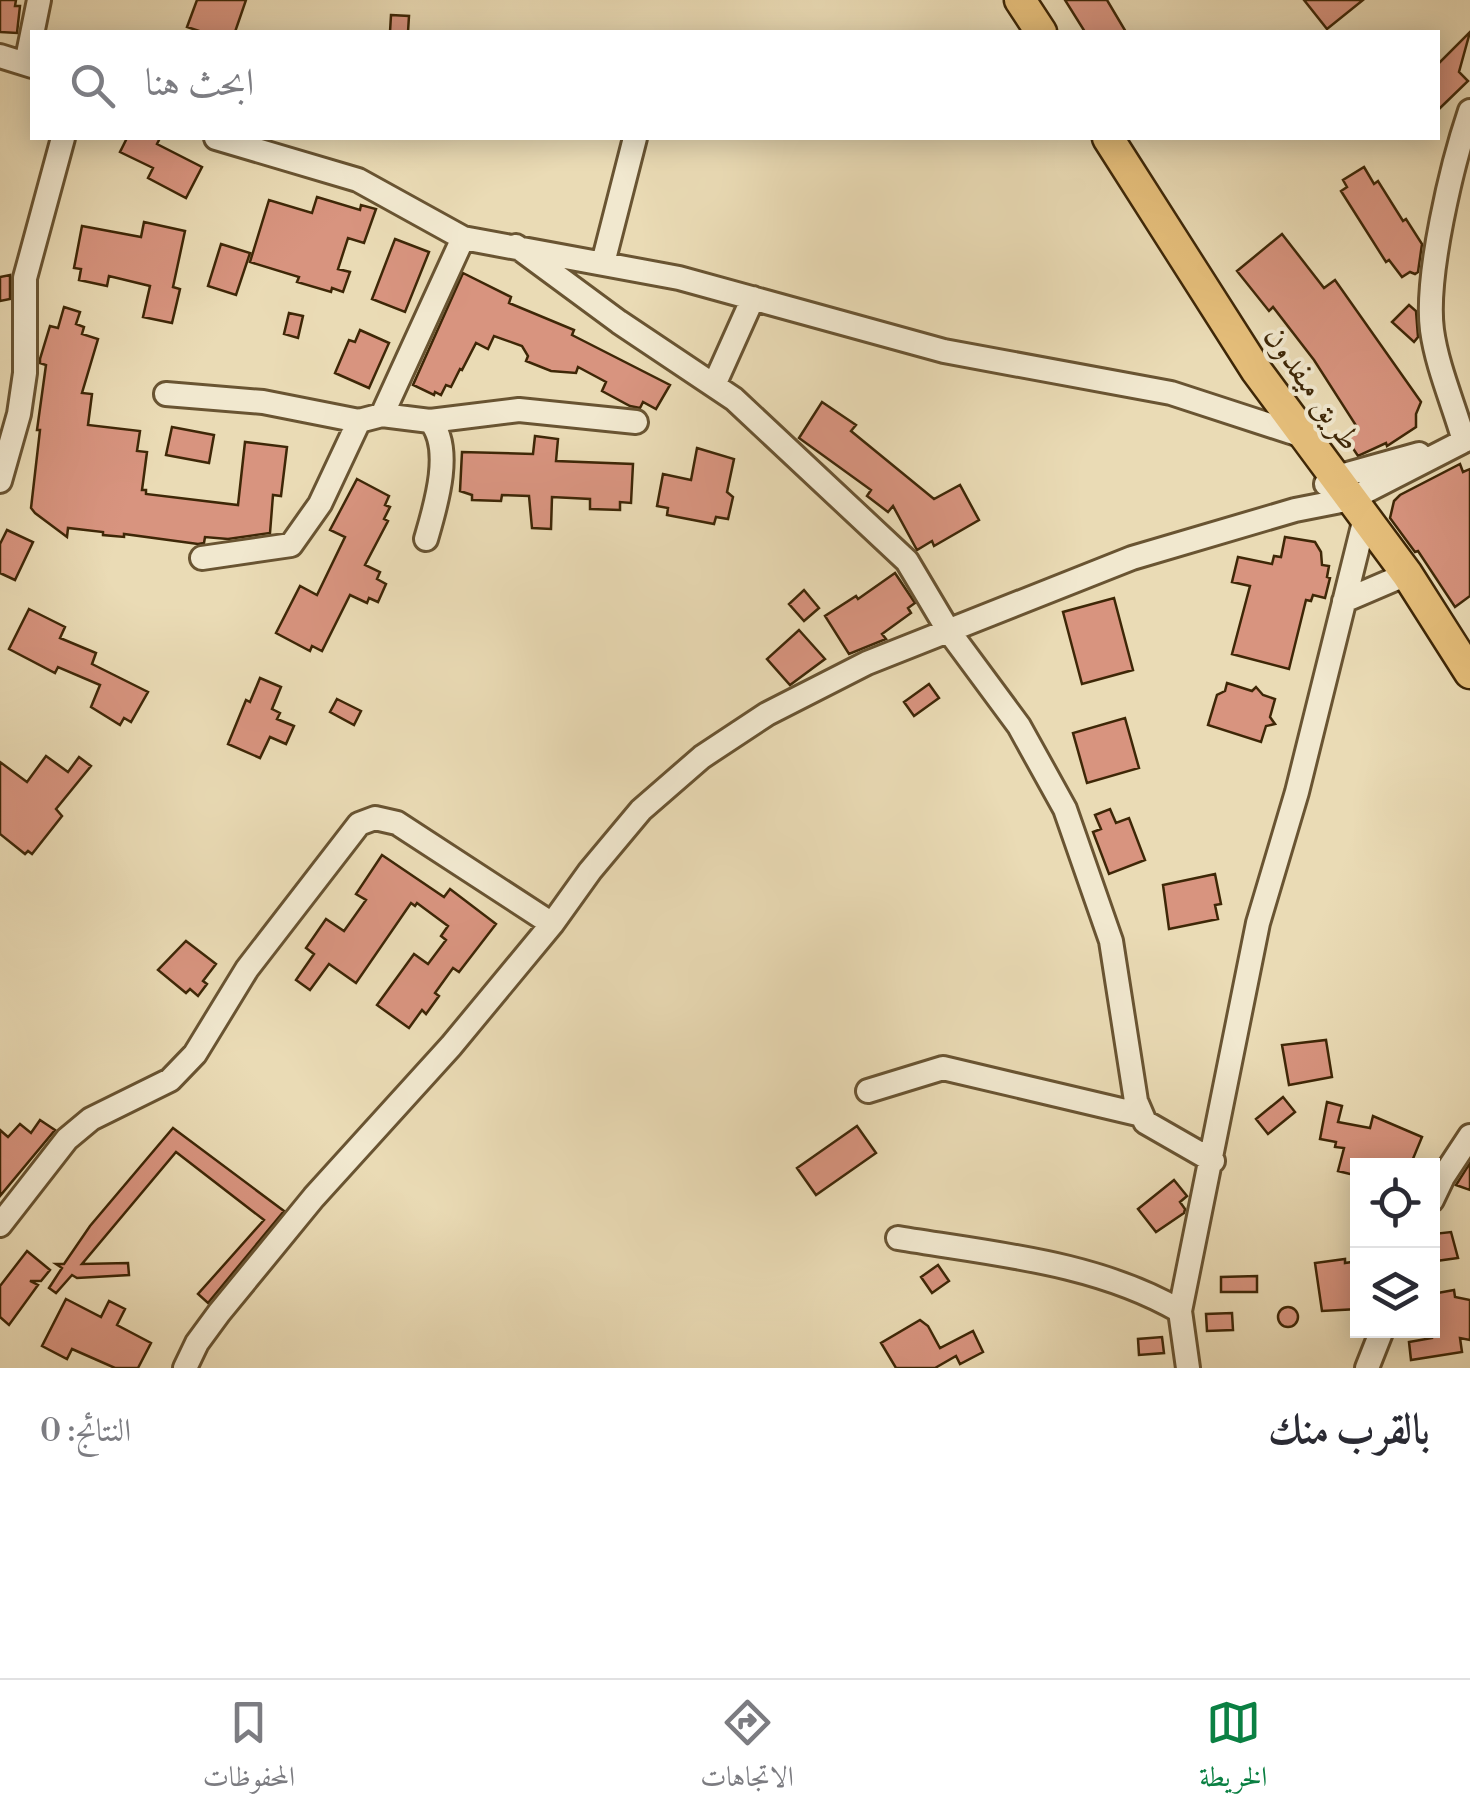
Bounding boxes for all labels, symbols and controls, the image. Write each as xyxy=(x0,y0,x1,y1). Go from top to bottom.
search box xyxy=(30,30,1440,140)
icon: search xyxy=(65,58,120,113)
text: ابحث هنا xyxy=(145,60,254,107)
street label: طريق ميفدون xyxy=(1255,318,1370,459)
map controls xyxy=(1350,1158,1440,1338)
button: locate xyxy=(1350,1158,1440,1248)
button: layers xyxy=(1350,1248,1440,1338)
text: بالقرب منك xyxy=(1268,1404,1430,1457)
text: النتائج: 0 xyxy=(40,1411,131,1451)
tab: المحفوظات xyxy=(203,1695,295,1804)
tab: الاتجاهات xyxy=(700,1695,794,1804)
tab: الخريطة xyxy=(1199,1695,1267,1804)

